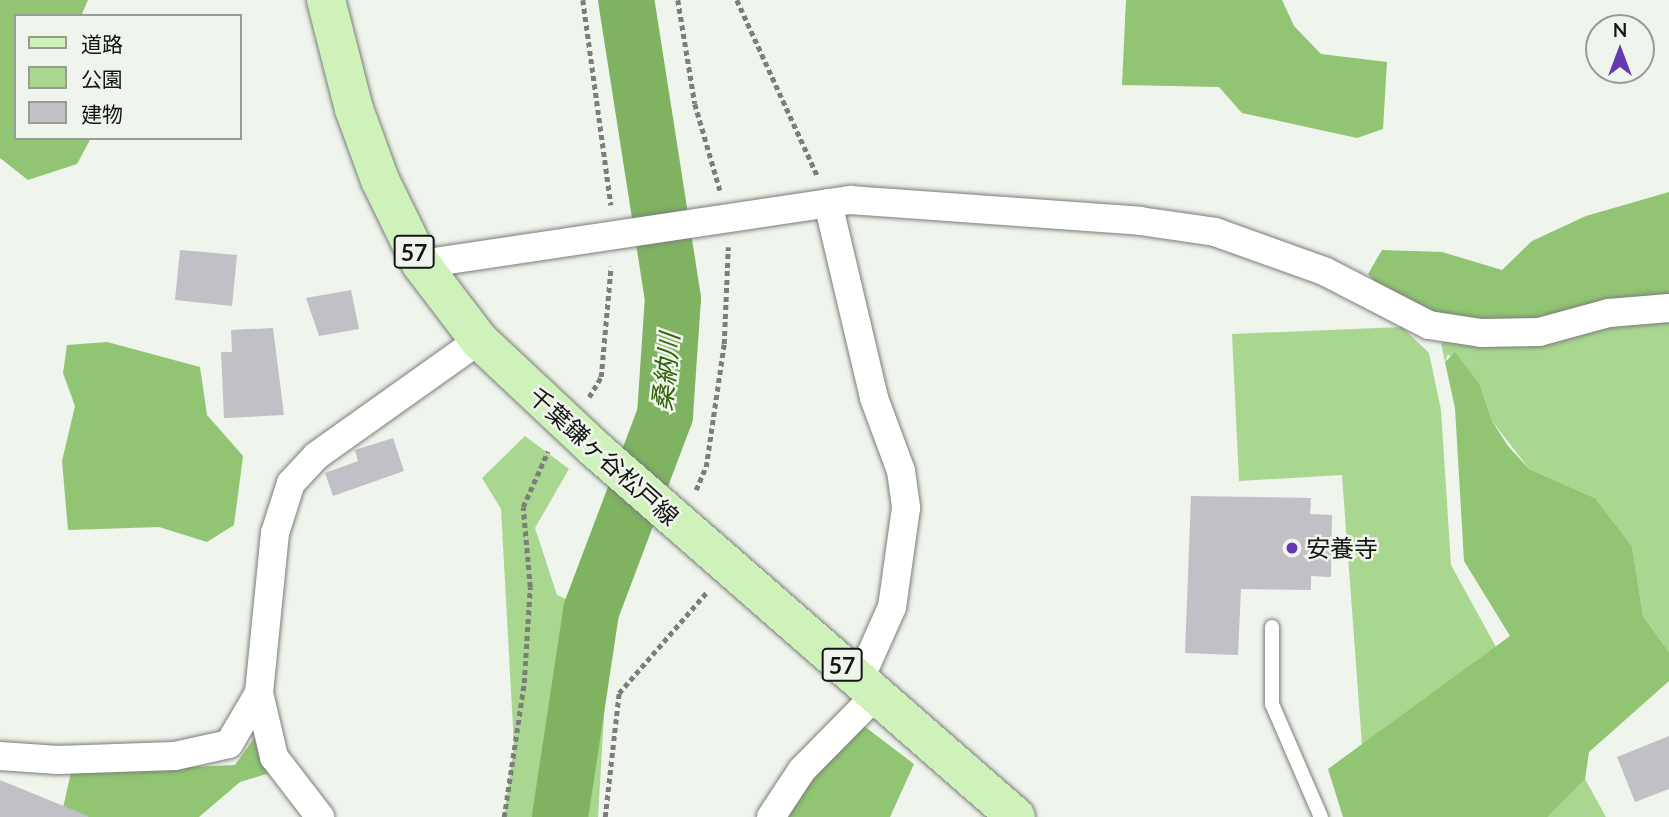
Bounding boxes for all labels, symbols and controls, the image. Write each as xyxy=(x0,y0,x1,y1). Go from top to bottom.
legend xyxy=(14,14,242,140)
north arrow xyxy=(1585,14,1655,84)
text: N xyxy=(1613,18,1627,41)
text: 道路 xyxy=(81,31,123,56)
text: 公園 xyxy=(81,66,123,91)
text: 建物 xyxy=(81,101,123,126)
road number: 57 xyxy=(393,232,435,272)
water label: 桑納川 xyxy=(646,332,686,412)
street label: 千葉鎌ヶ谷松戸線 xyxy=(523,381,685,531)
place label: 安養寺 xyxy=(1306,534,1378,562)
marker: 安養寺 xyxy=(1284,540,1300,556)
road number: 57 xyxy=(821,646,863,684)

